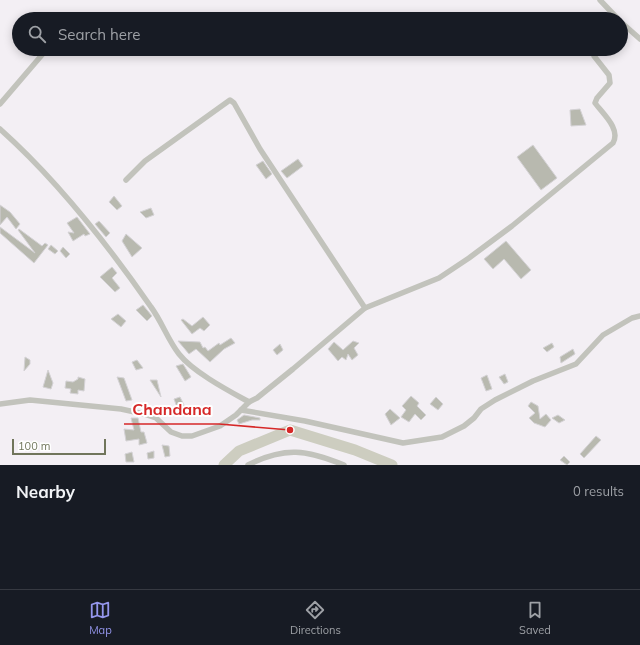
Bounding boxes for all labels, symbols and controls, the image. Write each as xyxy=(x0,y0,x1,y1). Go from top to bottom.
search box xyxy=(12,12,628,56)
icon: search xyxy=(26,23,48,45)
text: Search here xyxy=(58,25,140,44)
callout: Chandana xyxy=(124,396,219,424)
text: Chandana xyxy=(132,399,212,419)
scale bar xyxy=(12,437,106,456)
text: 100 m xyxy=(18,439,50,453)
text: Nearby xyxy=(16,481,75,502)
text: 0 results xyxy=(573,483,624,499)
tab: Map xyxy=(89,599,112,637)
tab: Directions xyxy=(290,599,341,637)
tab: Saved xyxy=(519,599,551,637)

